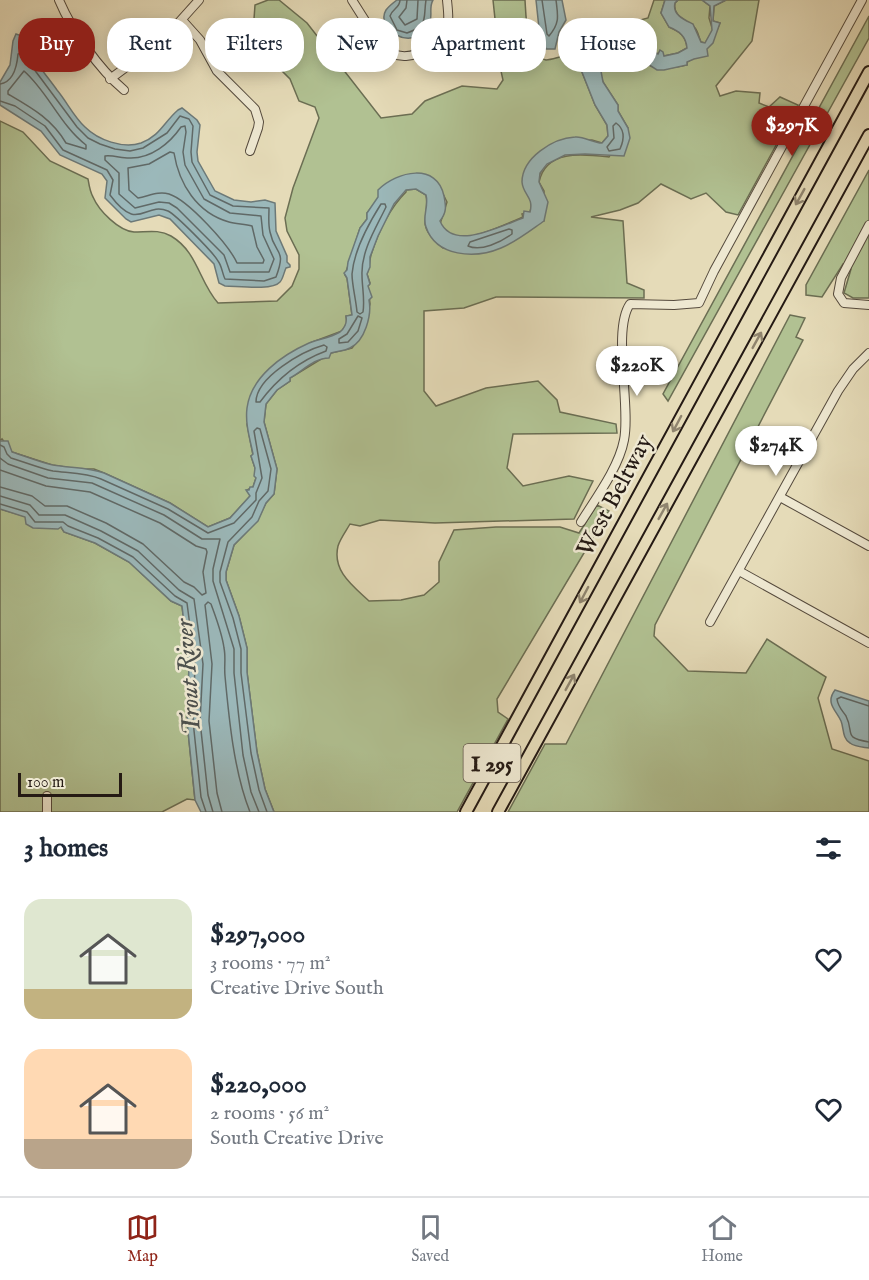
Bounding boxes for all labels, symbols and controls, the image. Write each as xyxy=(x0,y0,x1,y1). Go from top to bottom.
chip: Buy xyxy=(18,18,95,72)
chip: Rent xyxy=(107,18,193,72)
chip: Filters xyxy=(205,18,304,72)
chip: New xyxy=(316,18,399,72)
chip: Apartment xyxy=(411,18,546,72)
chip: House xyxy=(558,18,657,72)
pin: $297K xyxy=(750,106,834,157)
text: $297K xyxy=(765,113,819,138)
one-way arrow xyxy=(794,188,806,205)
one-way arrow xyxy=(752,331,763,349)
pin: $220K xyxy=(595,346,679,397)
text: $220K xyxy=(610,353,664,378)
one-way arrow xyxy=(671,414,682,432)
pin: $274K xyxy=(734,426,818,477)
street label: West Beltway xyxy=(570,429,661,562)
text: $274K xyxy=(749,433,803,458)
one-way arrow xyxy=(657,503,669,520)
one-way arrow xyxy=(578,586,590,603)
water label: Trout River xyxy=(168,617,209,736)
one-way arrow xyxy=(564,674,576,691)
road number: I 295 xyxy=(464,744,520,782)
scale bar xyxy=(18,770,122,798)
text: 100 m xyxy=(27,773,64,793)
text: 3 homes xyxy=(24,832,108,865)
icon: filters xyxy=(812,832,845,865)
text: $297,000 xyxy=(210,918,305,951)
icon: home xyxy=(72,923,144,995)
icon: heart xyxy=(812,943,845,976)
text: 3 rooms · 77 m² xyxy=(210,951,330,976)
text: Creative Drive South xyxy=(210,976,384,1001)
text: $220,000 xyxy=(210,1068,307,1101)
icon: home xyxy=(72,1073,144,1145)
icon: heart xyxy=(812,1093,845,1126)
text: 2 rooms · 56 m² xyxy=(210,1101,329,1126)
text: South Creative Drive xyxy=(210,1126,384,1151)
tab: Map xyxy=(126,1211,159,1267)
tab: Saved xyxy=(411,1211,449,1267)
tab: Home xyxy=(701,1211,743,1267)

